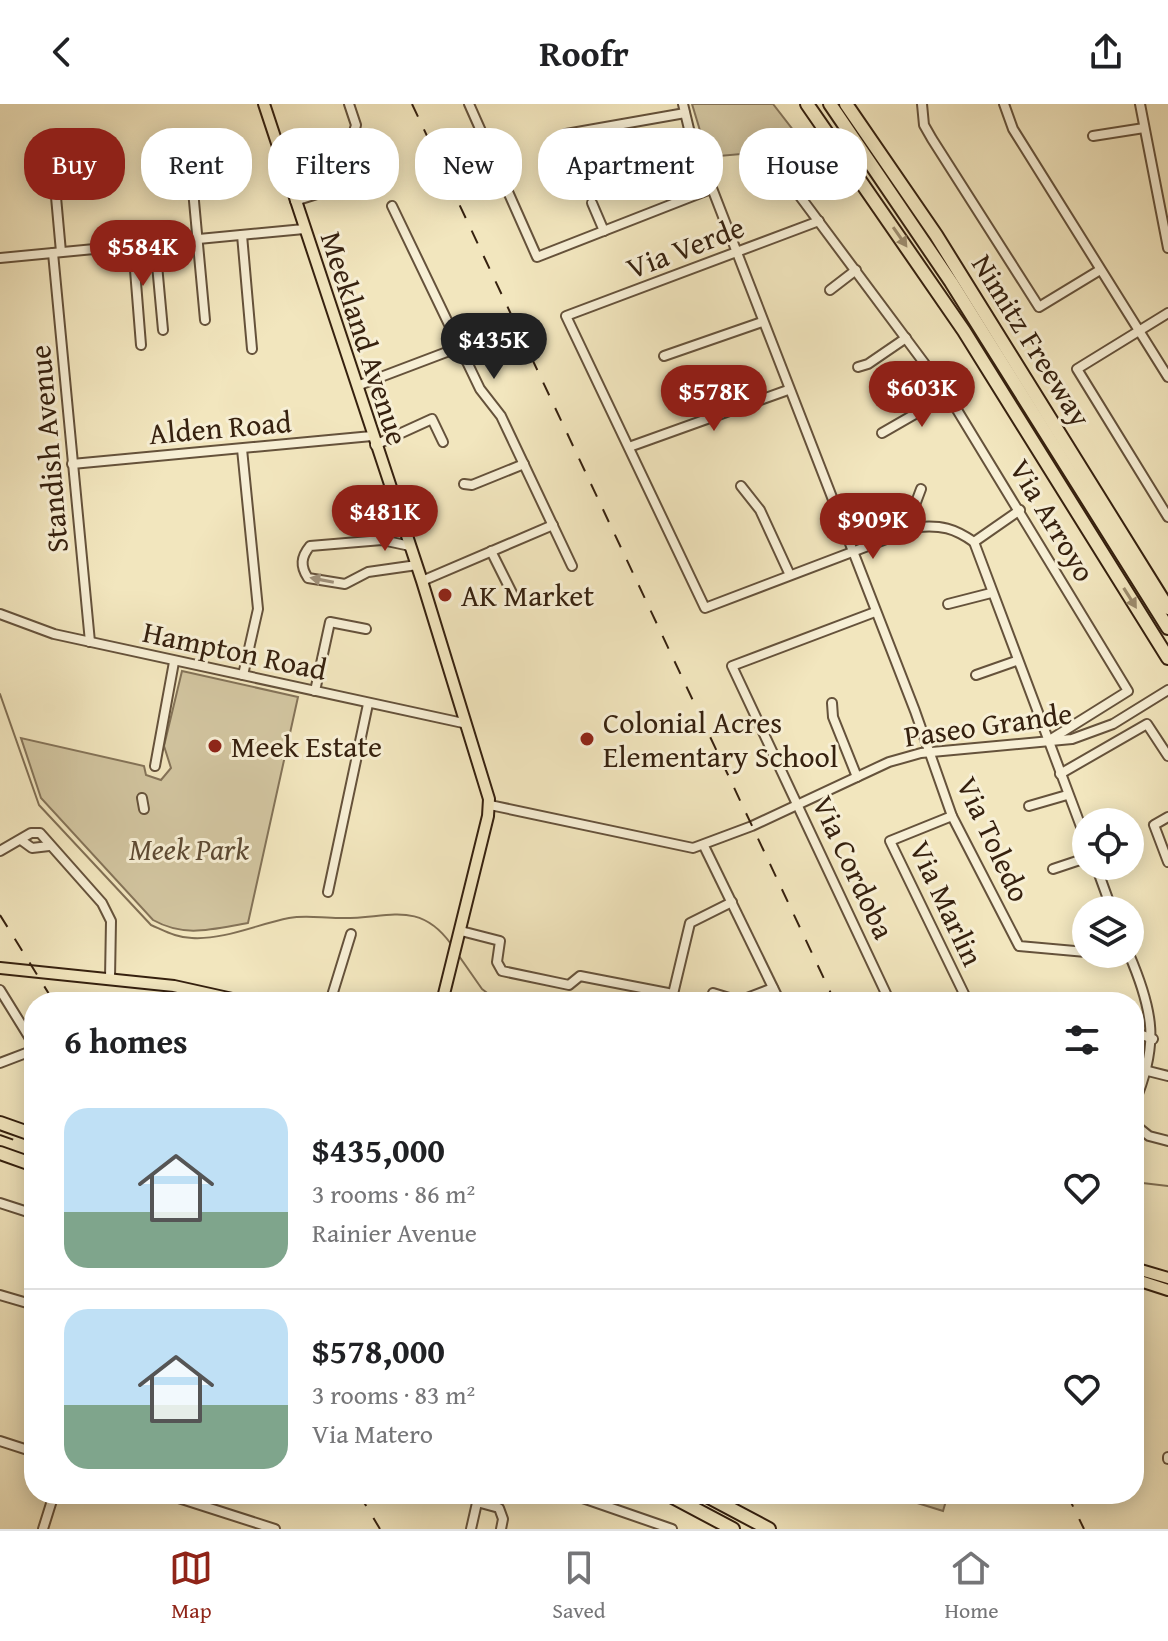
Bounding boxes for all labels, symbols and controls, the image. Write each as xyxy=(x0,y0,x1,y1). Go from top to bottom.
text: Roofr xyxy=(539,26,629,79)
icon: back xyxy=(40,30,84,74)
icon: share xyxy=(1084,30,1128,74)
chip: Buy xyxy=(24,128,125,200)
chip: Rent xyxy=(141,128,252,200)
chip: Filters xyxy=(268,128,399,200)
chip: New xyxy=(415,128,522,200)
chip: Apartment xyxy=(538,128,723,200)
chip: House xyxy=(739,128,867,200)
street label: Via Verde xyxy=(620,204,750,290)
pin: $584K xyxy=(87,220,199,288)
text: $584K xyxy=(108,226,178,265)
street label: Meekland Avenue xyxy=(310,226,420,450)
one-way arrow xyxy=(892,226,907,247)
street label: Nimitz Freeway xyxy=(961,245,1103,435)
pin: $435K xyxy=(438,313,550,381)
text: $435K xyxy=(459,319,529,358)
street label: Standish Avenue xyxy=(17,343,79,555)
pin: $603K xyxy=(866,361,978,429)
pin: $578K xyxy=(658,365,770,433)
text: $603K xyxy=(887,367,957,406)
text: $578K xyxy=(679,371,749,410)
street label: Alden Road xyxy=(147,399,293,455)
street label: Via Arroyo xyxy=(999,450,1107,590)
pin: $481K xyxy=(329,485,441,553)
text: $481K xyxy=(350,491,420,530)
pin: $909K xyxy=(817,493,929,561)
text: $909K xyxy=(838,499,908,538)
place label: AK Market xyxy=(461,573,594,617)
one-way arrow xyxy=(309,574,334,586)
marker: AK Market xyxy=(436,586,454,604)
one-way arrow xyxy=(1123,587,1138,608)
street label: Hampton Road xyxy=(139,609,331,691)
street label: Paseo Grande xyxy=(901,690,1075,758)
place label: Colonial Acres Elementary School xyxy=(603,700,838,778)
place label: Meek Estate xyxy=(231,724,382,768)
marker: Colonial Acres Elementary School xyxy=(578,730,596,748)
marker: Meek Estate xyxy=(206,737,224,755)
street label: Via Toledo xyxy=(946,769,1042,909)
street label: Via Cordoba xyxy=(802,788,906,946)
map controls xyxy=(1072,808,1144,968)
button: locate xyxy=(1072,808,1144,880)
park label: Meek Park xyxy=(129,827,249,871)
street label: Via Marlin xyxy=(899,833,995,973)
button: layers xyxy=(1072,896,1144,968)
text: 6 homes xyxy=(64,1016,188,1065)
icon: filters xyxy=(1060,1018,1104,1062)
text: $435,000 xyxy=(312,1125,445,1174)
icon: home xyxy=(128,1140,224,1236)
icon: heart xyxy=(1060,1166,1104,1210)
text: 3 rooms · 86 m² xyxy=(312,1174,475,1213)
text: Rainier Avenue xyxy=(312,1213,477,1252)
text: $578,000 xyxy=(312,1326,445,1375)
icon: home xyxy=(128,1341,224,1437)
icon: heart xyxy=(1060,1367,1104,1411)
text: 3 rooms · 83 m² xyxy=(312,1375,475,1414)
text: Via Matero xyxy=(312,1414,433,1453)
tab: Map xyxy=(169,1546,213,1626)
tab: Saved xyxy=(552,1546,606,1626)
tab: Home xyxy=(944,1546,999,1626)

